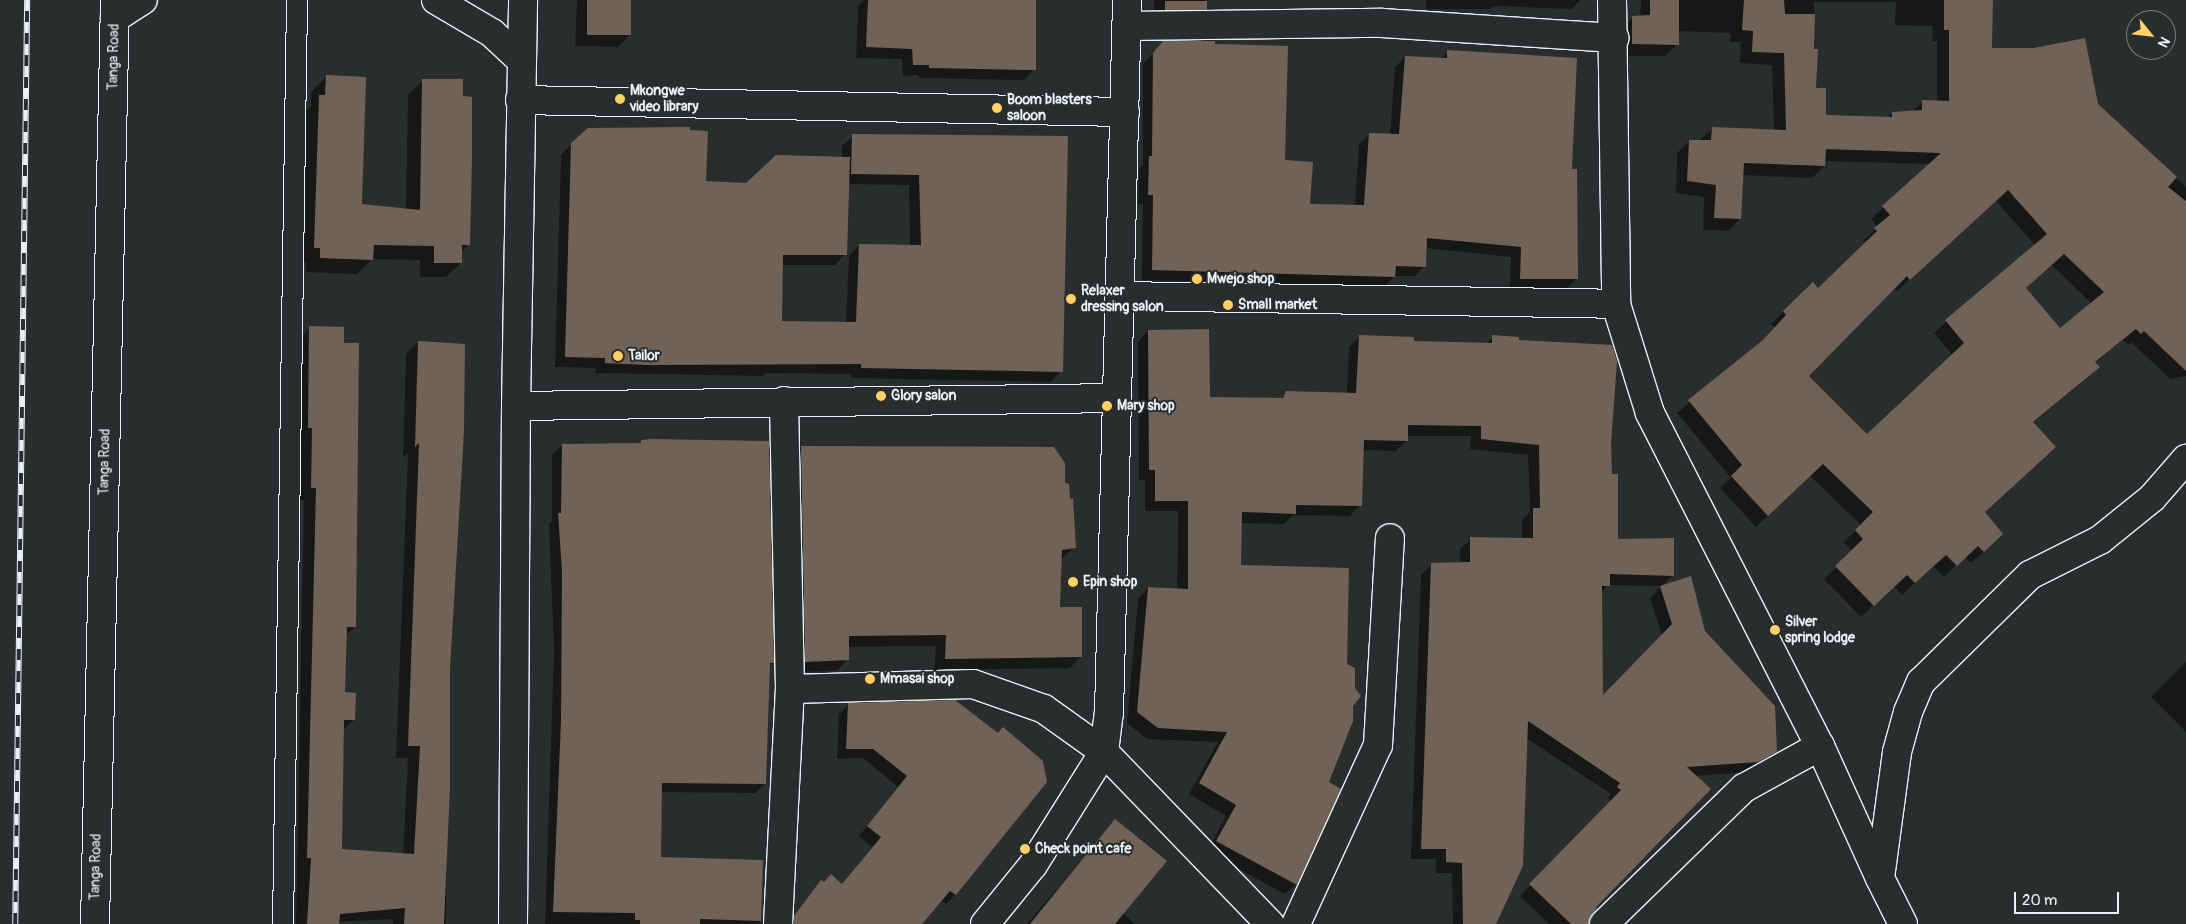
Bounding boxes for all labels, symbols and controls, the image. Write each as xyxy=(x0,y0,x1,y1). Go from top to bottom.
north arrow xyxy=(2126,10,2176,60)
street label: Tanga Road xyxy=(105,24,123,90)
text: N xyxy=(2154,34,2173,50)
place label: Mkongwe video library xyxy=(630,83,698,115)
place label: Boom blasters saloon xyxy=(1007,92,1092,124)
marker: Mkongwe video library xyxy=(614,93,626,105)
marker: Boom blasters saloon xyxy=(991,102,1003,114)
place label: Mwejo shop xyxy=(1207,271,1274,287)
marker: Mwejo shop xyxy=(1191,273,1203,285)
place label: Relaxer dressing salon xyxy=(1081,283,1164,316)
marker: Relaxer dressing salon xyxy=(1065,293,1077,305)
place label: Small market xyxy=(1238,297,1317,313)
marker: Small market xyxy=(1222,299,1234,311)
place label: Tailor xyxy=(628,348,660,364)
marker: Tailor xyxy=(612,350,624,362)
place label: Glory salon xyxy=(891,388,956,404)
marker: Glory salon xyxy=(875,390,887,402)
place label: Mary shop xyxy=(1117,398,1175,414)
marker: Mary shop xyxy=(1101,400,1113,412)
street label: Tanga Road xyxy=(96,429,114,495)
place label: Epin shop xyxy=(1083,574,1137,590)
marker: Epin shop xyxy=(1067,576,1079,588)
place label: Silver spring lodge xyxy=(1785,614,1855,646)
marker: Silver spring lodge xyxy=(1769,624,1781,636)
place label: Mmasai shop xyxy=(880,671,954,687)
marker: Mmasai shop xyxy=(864,673,876,685)
street label: Tanga Road xyxy=(87,834,105,900)
place label: Check point cafe xyxy=(1035,841,1131,857)
marker: Check point cafe xyxy=(1019,843,1031,855)
scale bar xyxy=(2016,882,2121,914)
text: 20 m xyxy=(2022,891,2057,910)

